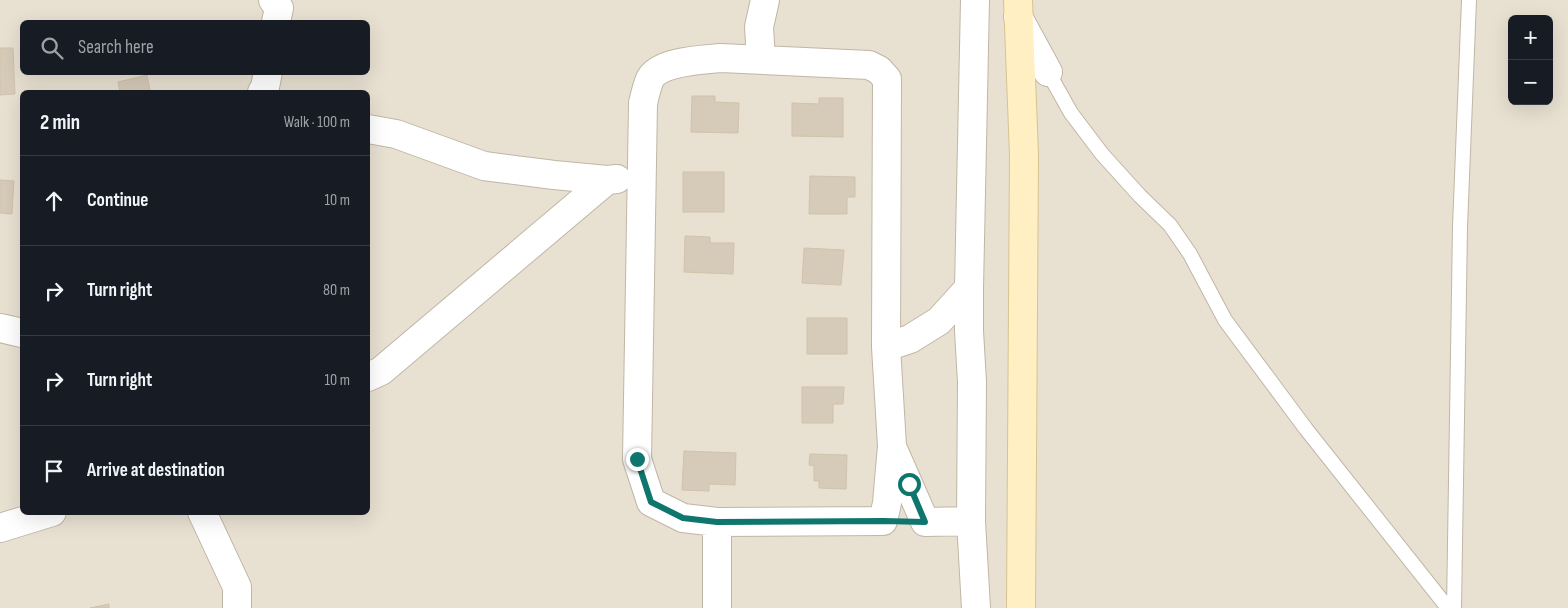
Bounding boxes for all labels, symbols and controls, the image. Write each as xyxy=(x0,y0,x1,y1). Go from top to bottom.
map controls xyxy=(1508,15,1553,105)
button: + xyxy=(1508,15,1553,60)
search box xyxy=(20,20,370,75)
icon: search xyxy=(38,34,66,62)
text: Search here xyxy=(78,36,154,59)
button: − xyxy=(1508,60,1553,105)
text: 2 min xyxy=(40,110,80,135)
text: Walk · 100 m xyxy=(284,113,350,132)
icon: ahead xyxy=(40,187,68,215)
text: Continue xyxy=(87,189,148,212)
text: 10 m xyxy=(324,191,350,210)
icon: right xyxy=(40,277,68,305)
text: Turn right xyxy=(87,279,152,302)
text: 80 m xyxy=(323,281,350,300)
icon: right xyxy=(40,367,68,395)
text: Turn right xyxy=(87,369,152,392)
text: 10 m xyxy=(324,371,350,390)
route end xyxy=(626,448,649,471)
icon: arrive xyxy=(40,457,68,485)
text: Arrive at destination xyxy=(87,459,225,482)
route start xyxy=(898,473,921,496)

